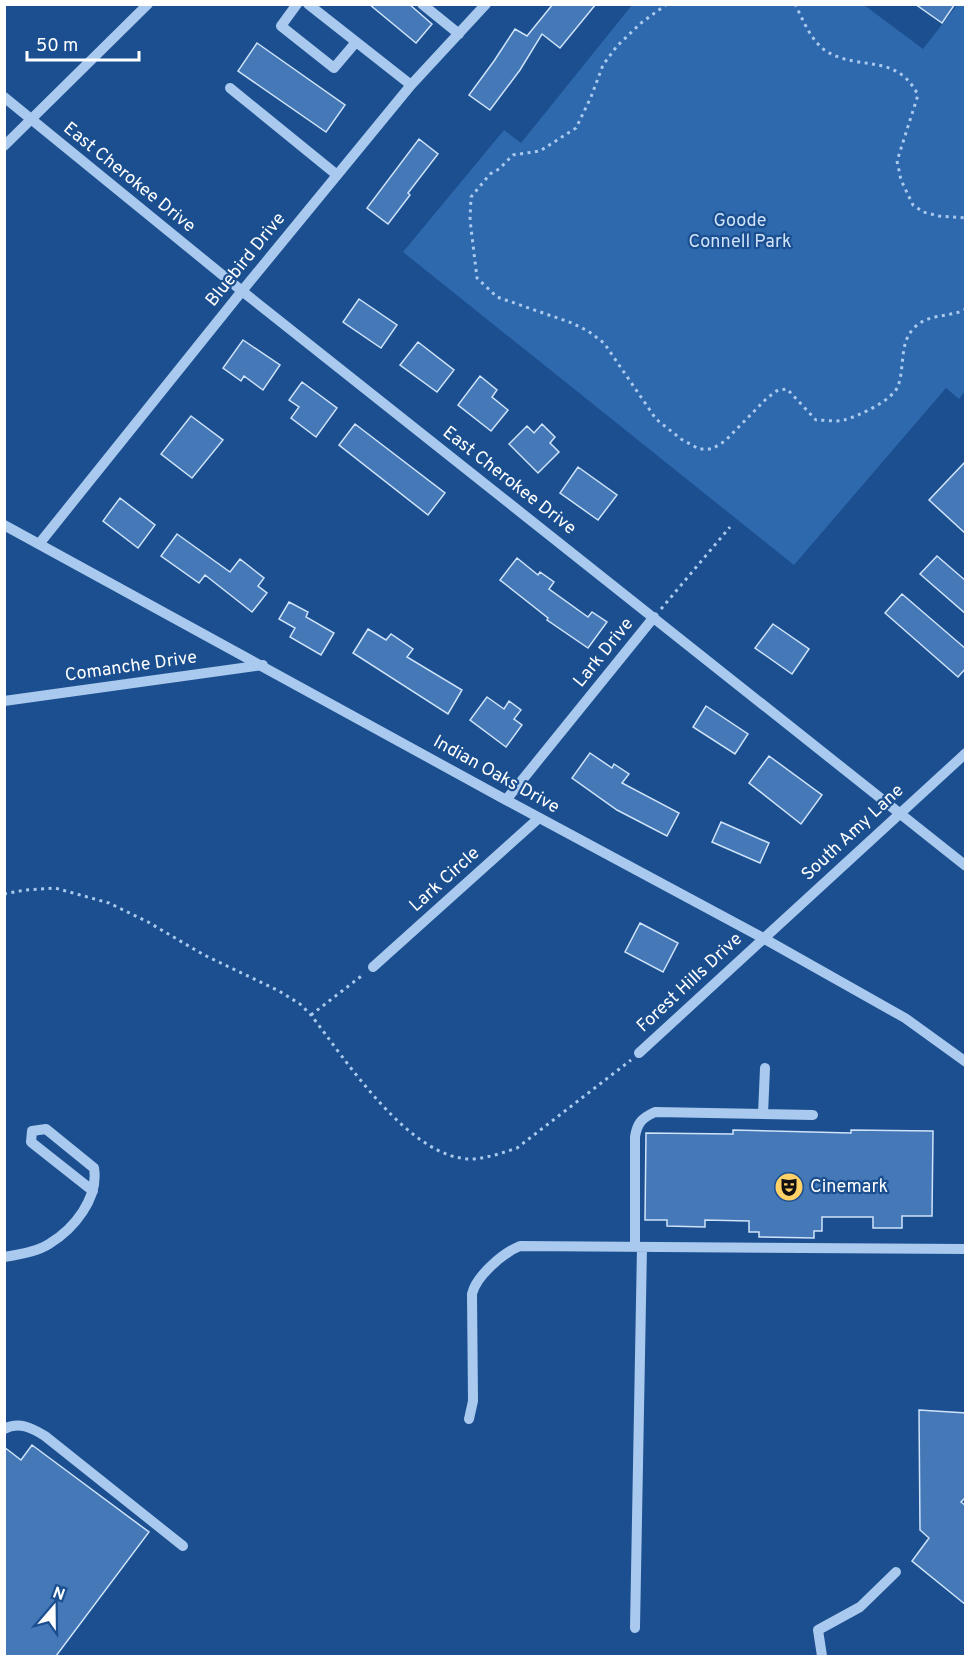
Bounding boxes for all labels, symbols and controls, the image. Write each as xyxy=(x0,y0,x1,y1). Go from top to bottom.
scale bar xyxy=(27,24,140,62)
text: 50 m xyxy=(36,35,78,58)
street label: East Cherokee Drive xyxy=(58,118,200,238)
street label: Bluebird Drive xyxy=(201,208,291,312)
park label: Goode Connell Park xyxy=(689,210,791,254)
street label: East Cherokee Drive xyxy=(437,422,581,540)
street label: Lark Drive xyxy=(569,613,639,693)
street label: Comanche Drive xyxy=(64,646,198,688)
street label: Indian Oaks Drive xyxy=(429,731,563,819)
street label: South Amy Lane xyxy=(797,780,909,886)
street label: Lark Circle xyxy=(405,842,485,918)
street label: Forest Hills Drive xyxy=(632,928,748,1038)
theatre icon: Cinemark xyxy=(773,1171,805,1203)
place label: Cinemark xyxy=(810,1176,888,1199)
north arrow xyxy=(24,1577,84,1637)
text: N xyxy=(50,1583,67,1606)

